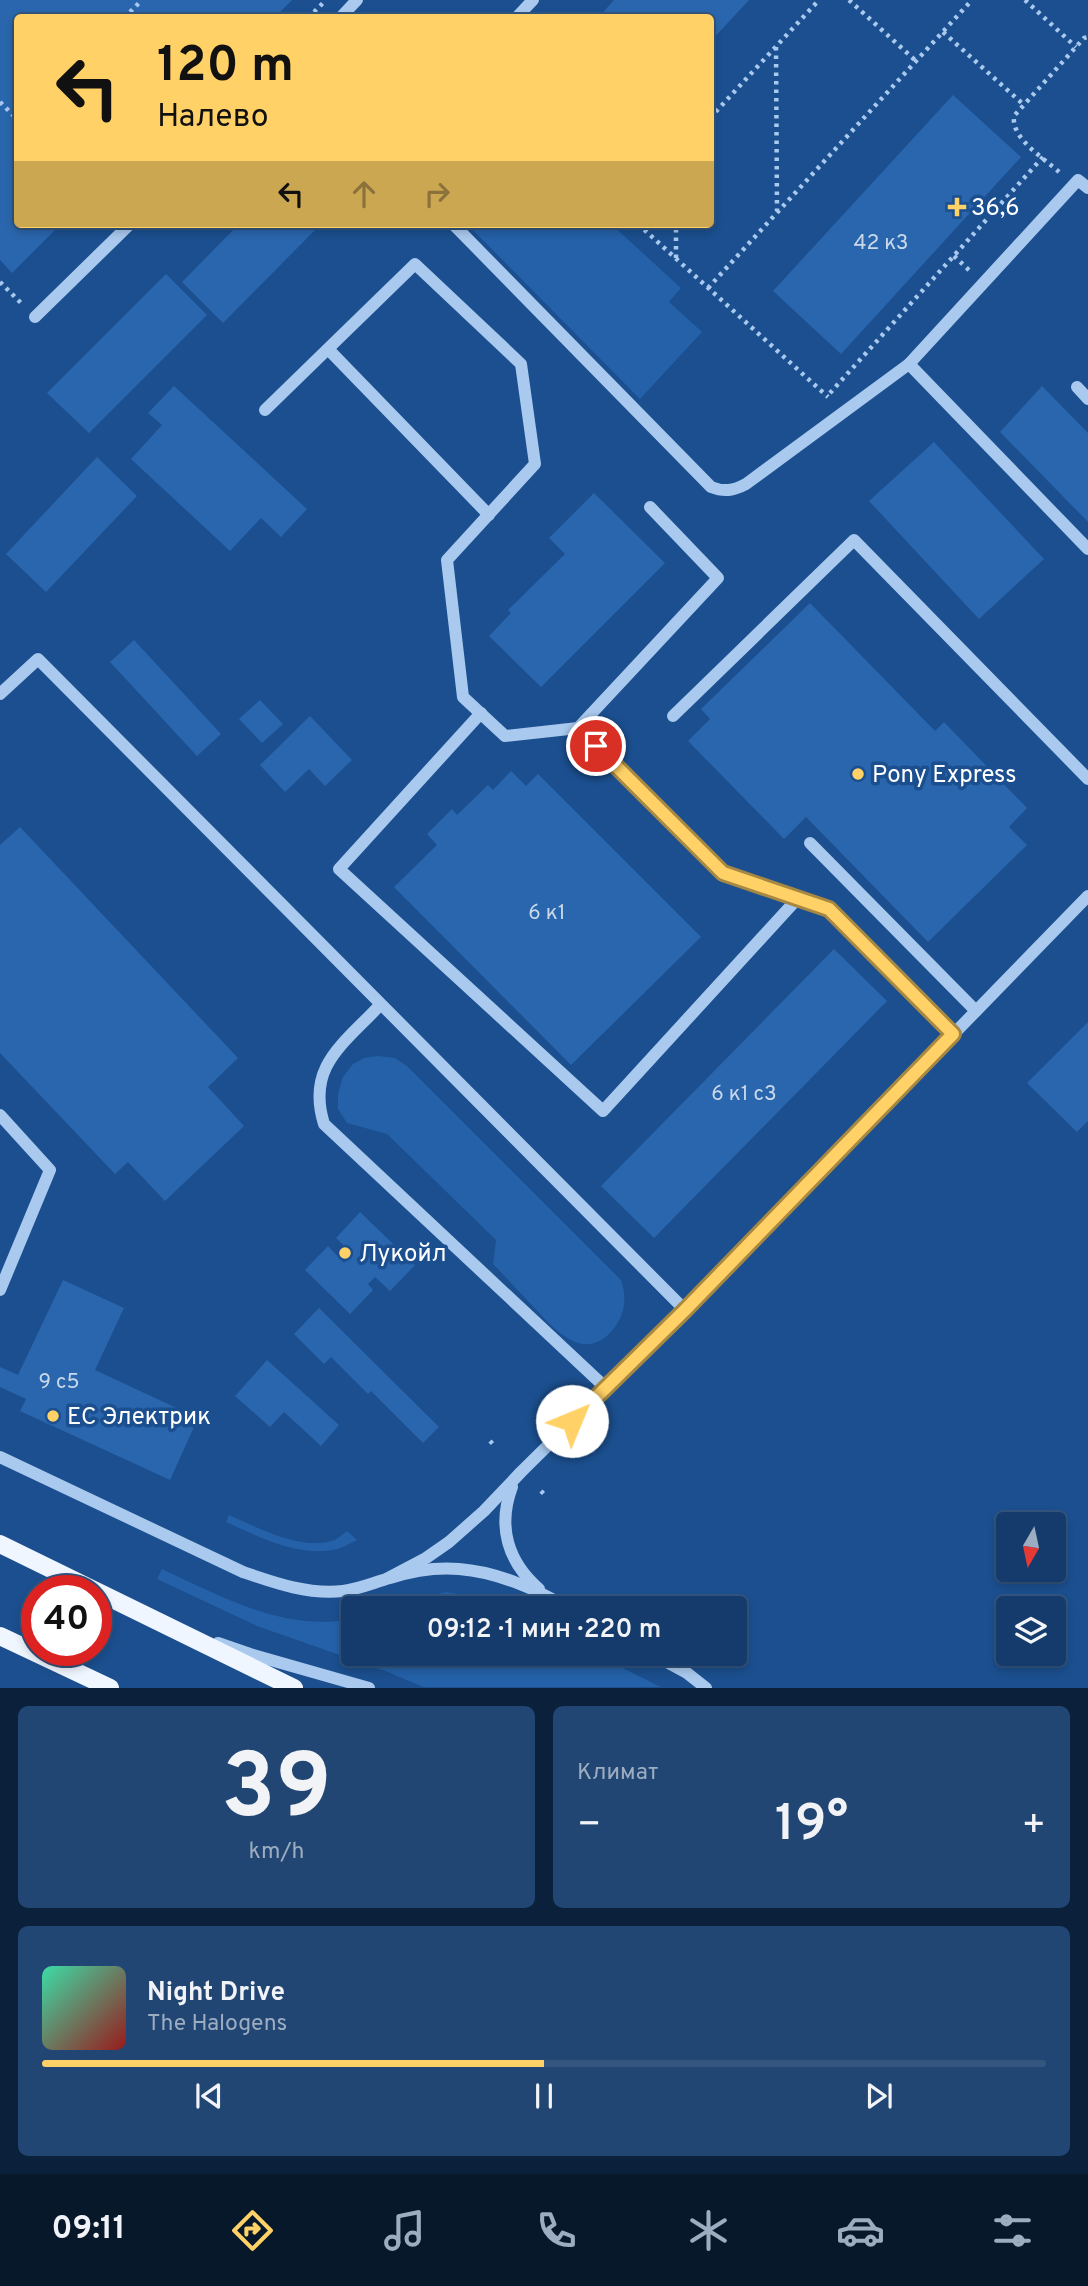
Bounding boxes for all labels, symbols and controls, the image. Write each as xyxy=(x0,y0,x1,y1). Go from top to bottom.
text: 120 m xyxy=(157,37,294,99)
icon: left xyxy=(42,42,133,133)
text: Налево xyxy=(157,98,269,138)
icon: left xyxy=(272,175,310,213)
icon: ahead xyxy=(345,175,383,213)
icon: right xyxy=(418,175,456,213)
place label: 36,6 xyxy=(971,194,1020,224)
marker: 36,6 xyxy=(949,199,965,215)
house number: 42 к3 xyxy=(853,230,909,257)
pin xyxy=(566,716,626,776)
icon: arrive xyxy=(577,727,615,765)
place label: Pony Express xyxy=(872,761,1017,791)
marker: Pony Express xyxy=(850,766,866,782)
house number: 6 к1 xyxy=(528,900,566,927)
house number: 6 к1 с3 xyxy=(711,1081,777,1108)
place label: Лукойл xyxy=(359,1240,446,1270)
marker: Лукойл xyxy=(337,1245,353,1261)
house number: 9 с5 xyxy=(38,1369,80,1396)
position arrow xyxy=(535,1384,609,1458)
place label: ЕС Электрик xyxy=(67,1403,211,1433)
marker: ЕС Электрик xyxy=(45,1408,61,1424)
north arrow xyxy=(996,1512,1066,1582)
map controls xyxy=(996,1512,1066,1666)
speed limit sign: 40 xyxy=(21,1575,112,1666)
button: layers xyxy=(996,1596,1066,1666)
text: 09:12 · 1 мин · 220 m xyxy=(427,1614,661,1647)
text: 39 xyxy=(221,1735,332,1850)
text: Климат xyxy=(577,1759,658,1788)
text: 19° xyxy=(775,1793,848,1859)
text: − xyxy=(577,1802,602,1851)
text: + xyxy=(1021,1802,1046,1851)
text: km/h xyxy=(249,1838,304,1867)
text: Night Drive xyxy=(147,1977,285,2010)
text: The Halogens xyxy=(147,2010,287,2039)
icon: previous xyxy=(190,2077,228,2115)
icon: pause xyxy=(525,2077,563,2115)
icon: next xyxy=(860,2077,898,2115)
icon: directions xyxy=(228,2206,277,2255)
icon: music xyxy=(380,2206,429,2255)
icon: phone xyxy=(532,2206,581,2255)
icon: climate xyxy=(684,2206,733,2255)
icon: car xyxy=(836,2206,885,2255)
icon: filters xyxy=(988,2206,1037,2255)
text: 09:11 xyxy=(51,2210,126,2250)

